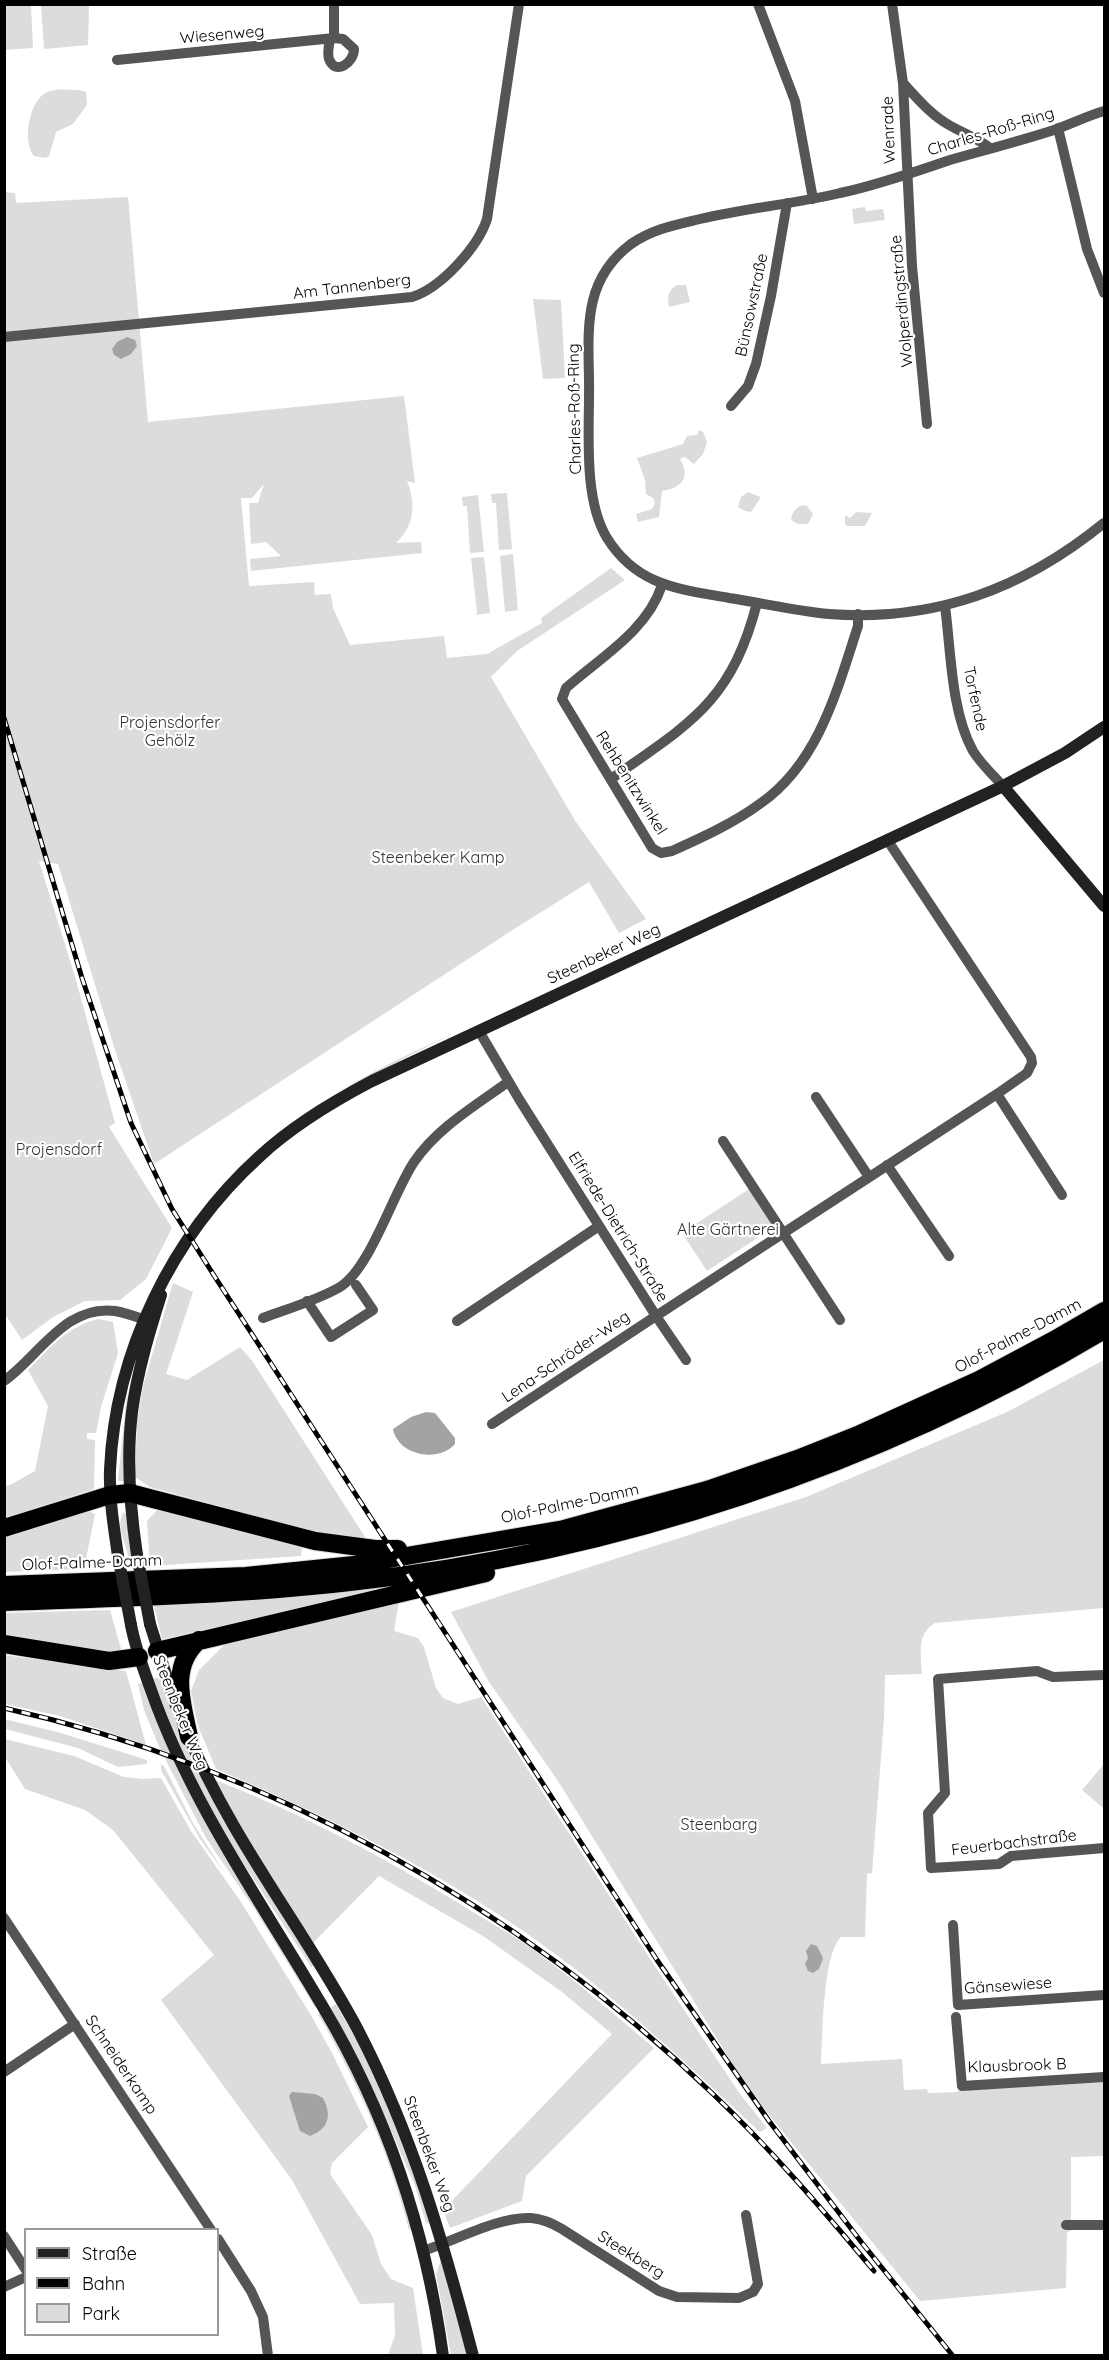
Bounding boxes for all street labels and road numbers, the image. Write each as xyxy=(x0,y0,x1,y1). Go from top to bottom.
street label: Wiesenweg xyxy=(179,22,265,48)
street label: Wenrade xyxy=(878,96,900,164)
street label: Charles-Roß-Ring xyxy=(925,104,1057,160)
street label: Wolperdingstraße xyxy=(887,234,917,368)
street label: Bünsowstraße xyxy=(732,252,772,358)
street label: Am Tannenberg xyxy=(292,270,412,304)
street label: Charles-Roß-Ring xyxy=(564,343,586,475)
street label: Torfende xyxy=(959,665,991,733)
street label: Rehbenitzwinkel xyxy=(591,727,671,839)
street label: Steenbeker Weg xyxy=(545,919,663,989)
street label: Elfriede-Dietrich-Straße xyxy=(564,1148,672,1306)
street label: Olof-Palme-Damm xyxy=(951,1295,1085,1377)
street label: Lena-Schröder-Weg xyxy=(498,1307,634,1407)
street label: Olof-Palme-Damm xyxy=(499,1480,641,1528)
street label: Olof-Palme-Damm xyxy=(21,1551,163,1575)
street label: Steenbeker Weg xyxy=(148,1653,212,1773)
street label: Feuerbachstraße xyxy=(950,1826,1078,1860)
street label: Gänsewiese xyxy=(964,1973,1052,1999)
street label: Schneiderkamp xyxy=(81,2012,161,2118)
street label: Klausbrook B xyxy=(967,2055,1067,2077)
street label: Steenbeker Weg xyxy=(399,2093,459,2215)
street label: Steekberg xyxy=(594,2227,668,2283)

